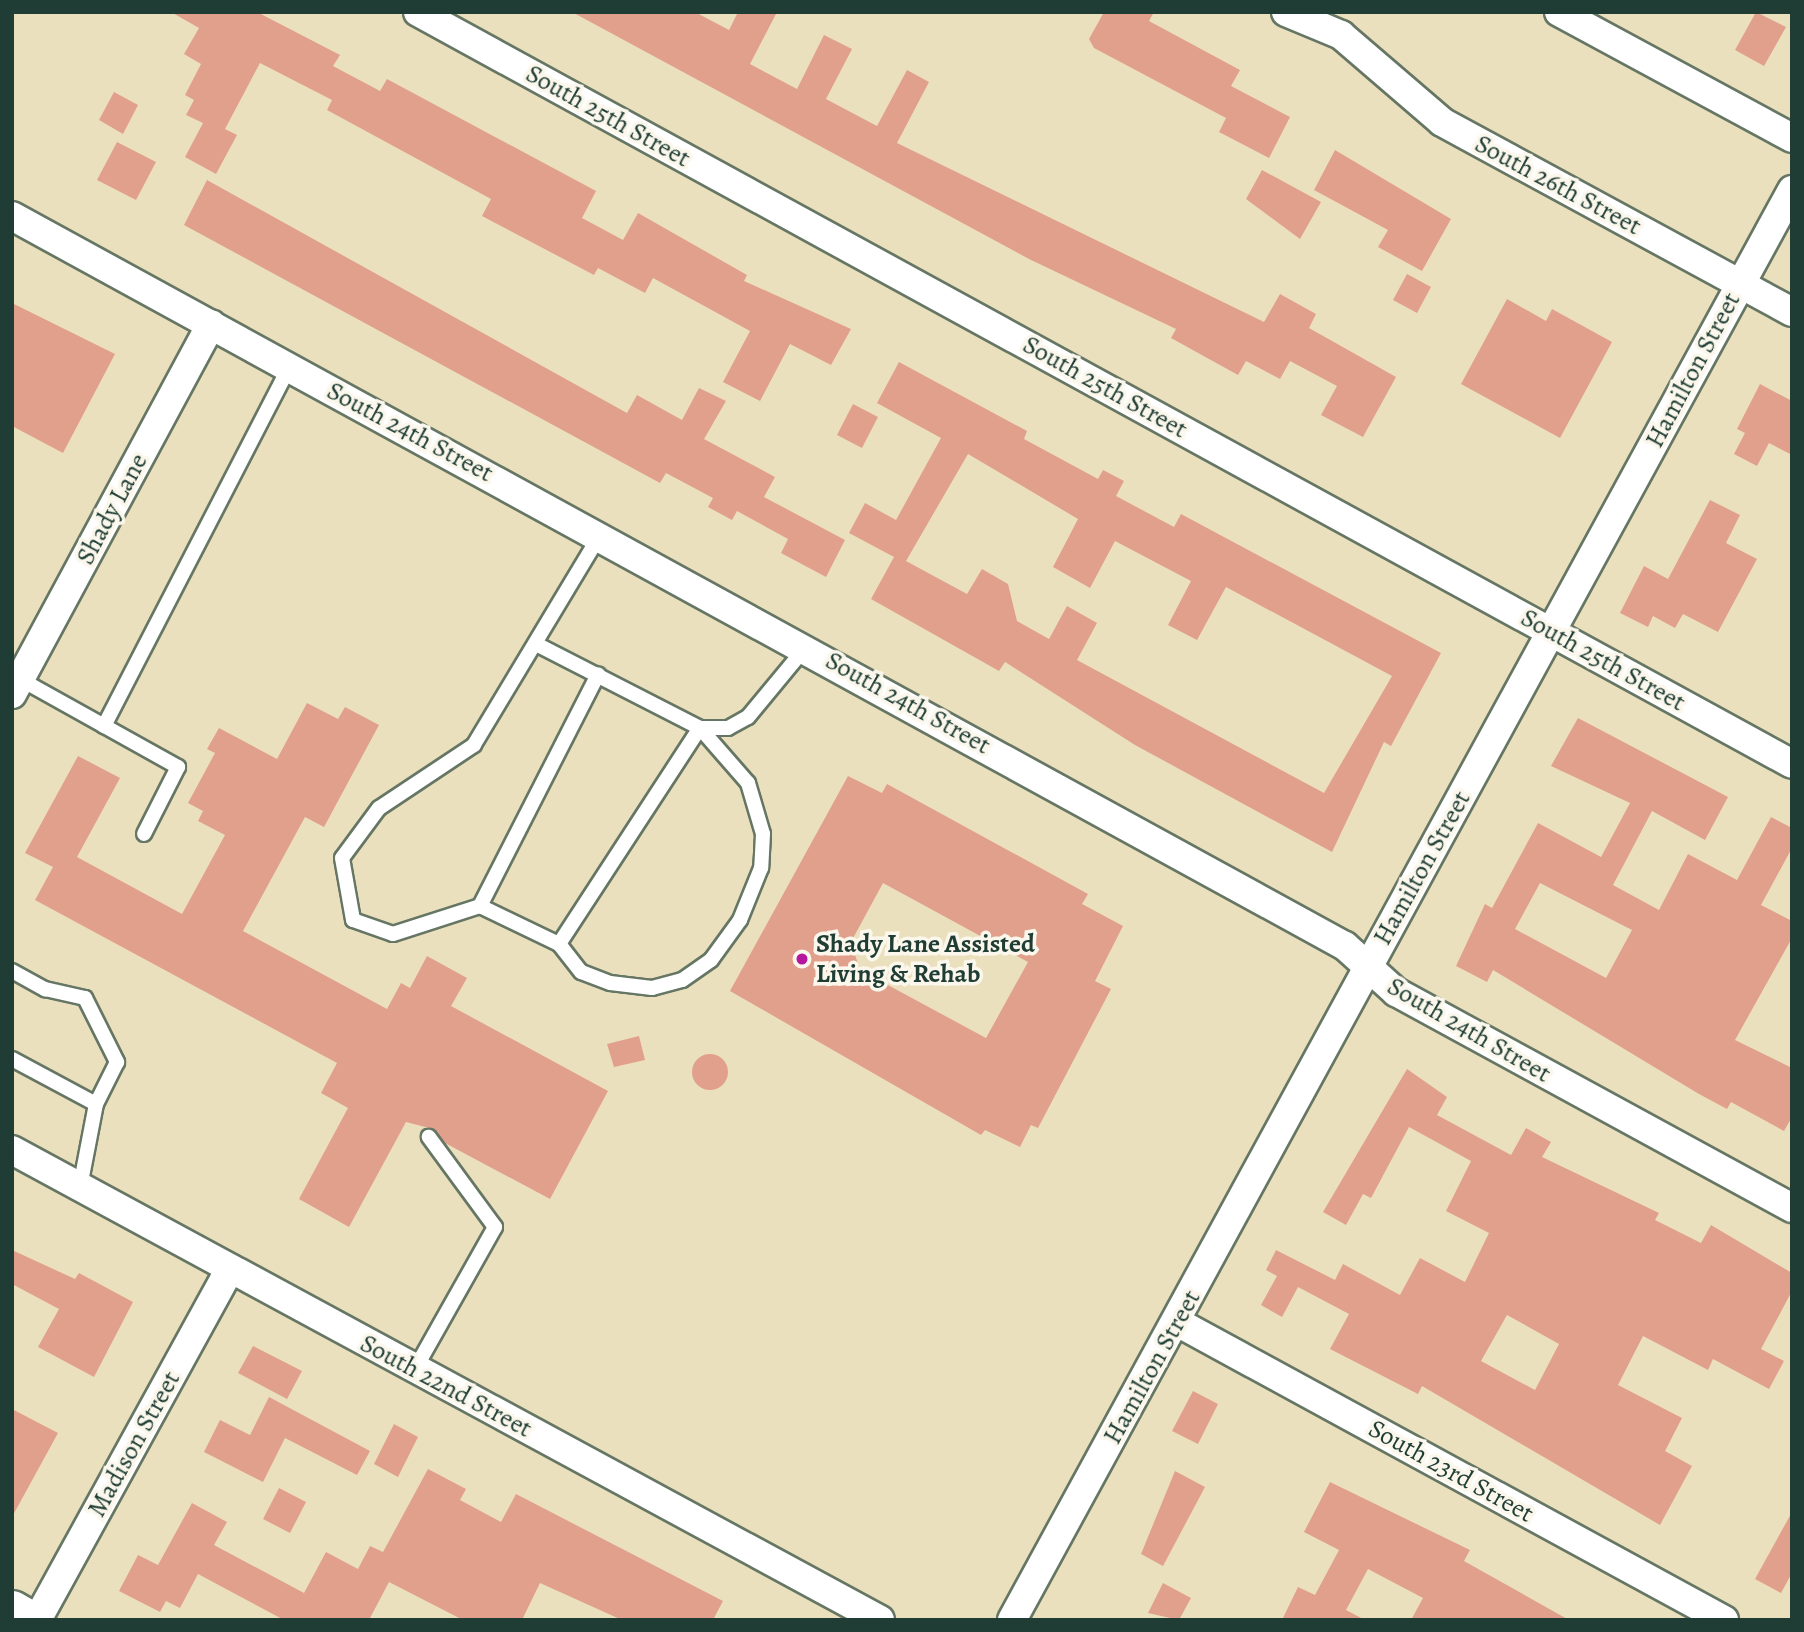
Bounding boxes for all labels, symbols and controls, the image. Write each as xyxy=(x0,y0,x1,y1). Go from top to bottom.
street label: South 25th Street xyxy=(520,58,696,174)
street label: South 26th Street xyxy=(1470,128,1646,242)
street label: Hamilton Street xyxy=(1639,287,1747,453)
street label: South 25th Street xyxy=(1017,329,1193,445)
street label: South 24th Street xyxy=(322,375,498,489)
street label: Shady Lane xyxy=(70,448,154,570)
street label: South 25th Street xyxy=(1515,602,1691,718)
street label: South 24th Street xyxy=(820,645,996,761)
street label: Hamilton Street xyxy=(1367,785,1477,951)
place label: Shady Lane Assisted Living & Rehab xyxy=(816,928,1035,990)
marker: Shady Lane Assisted Living & Rehab xyxy=(794,951,810,967)
street label: South 24th Street xyxy=(1382,971,1556,1089)
street label: Hamilton Street xyxy=(1097,1284,1207,1450)
street label: South 22nd Street xyxy=(355,1328,537,1444)
street label: Madison Street xyxy=(81,1366,187,1522)
street label: South 23rd Street xyxy=(1363,1413,1539,1529)

